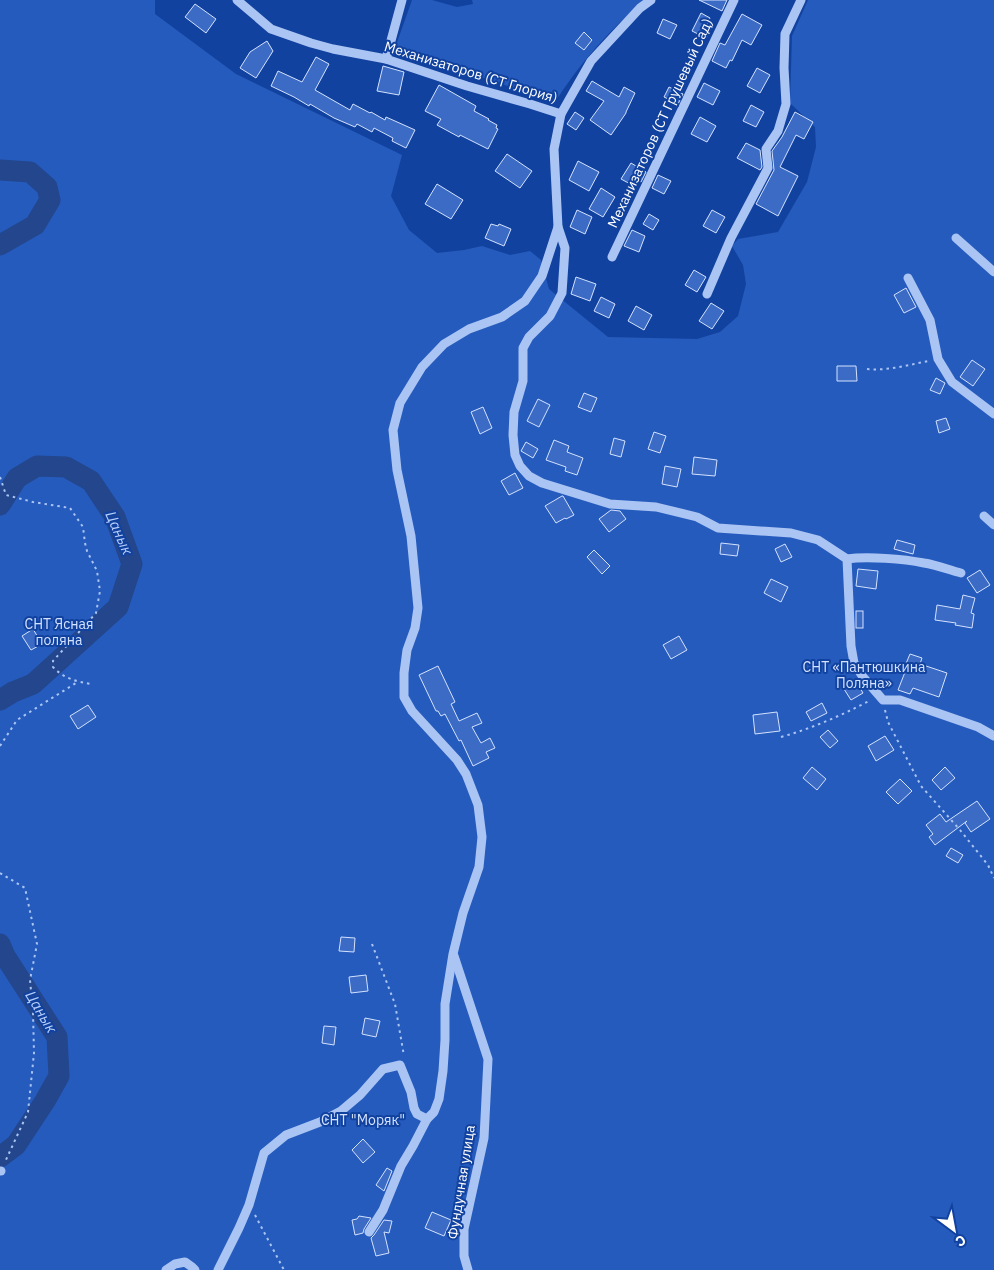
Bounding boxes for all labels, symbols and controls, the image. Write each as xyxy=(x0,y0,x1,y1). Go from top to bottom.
street label: Механизаторов (СТ Грушевый Сад) xyxy=(603,15,717,231)
street label: Механизаторов (СТ Глория) xyxy=(382,37,560,107)
water label: Цанык xyxy=(101,508,138,559)
park label: СНТ Ясная поляна xyxy=(24,615,94,649)
park label: СНТ «Пантюшкина Поляна» xyxy=(803,658,926,692)
water label: Цанык xyxy=(21,987,62,1037)
park label: СНТ "Моряк" xyxy=(321,1111,405,1129)
street label: Фундучная улица xyxy=(443,1123,479,1240)
north arrow xyxy=(929,1205,979,1255)
text: С xyxy=(952,1231,970,1251)

